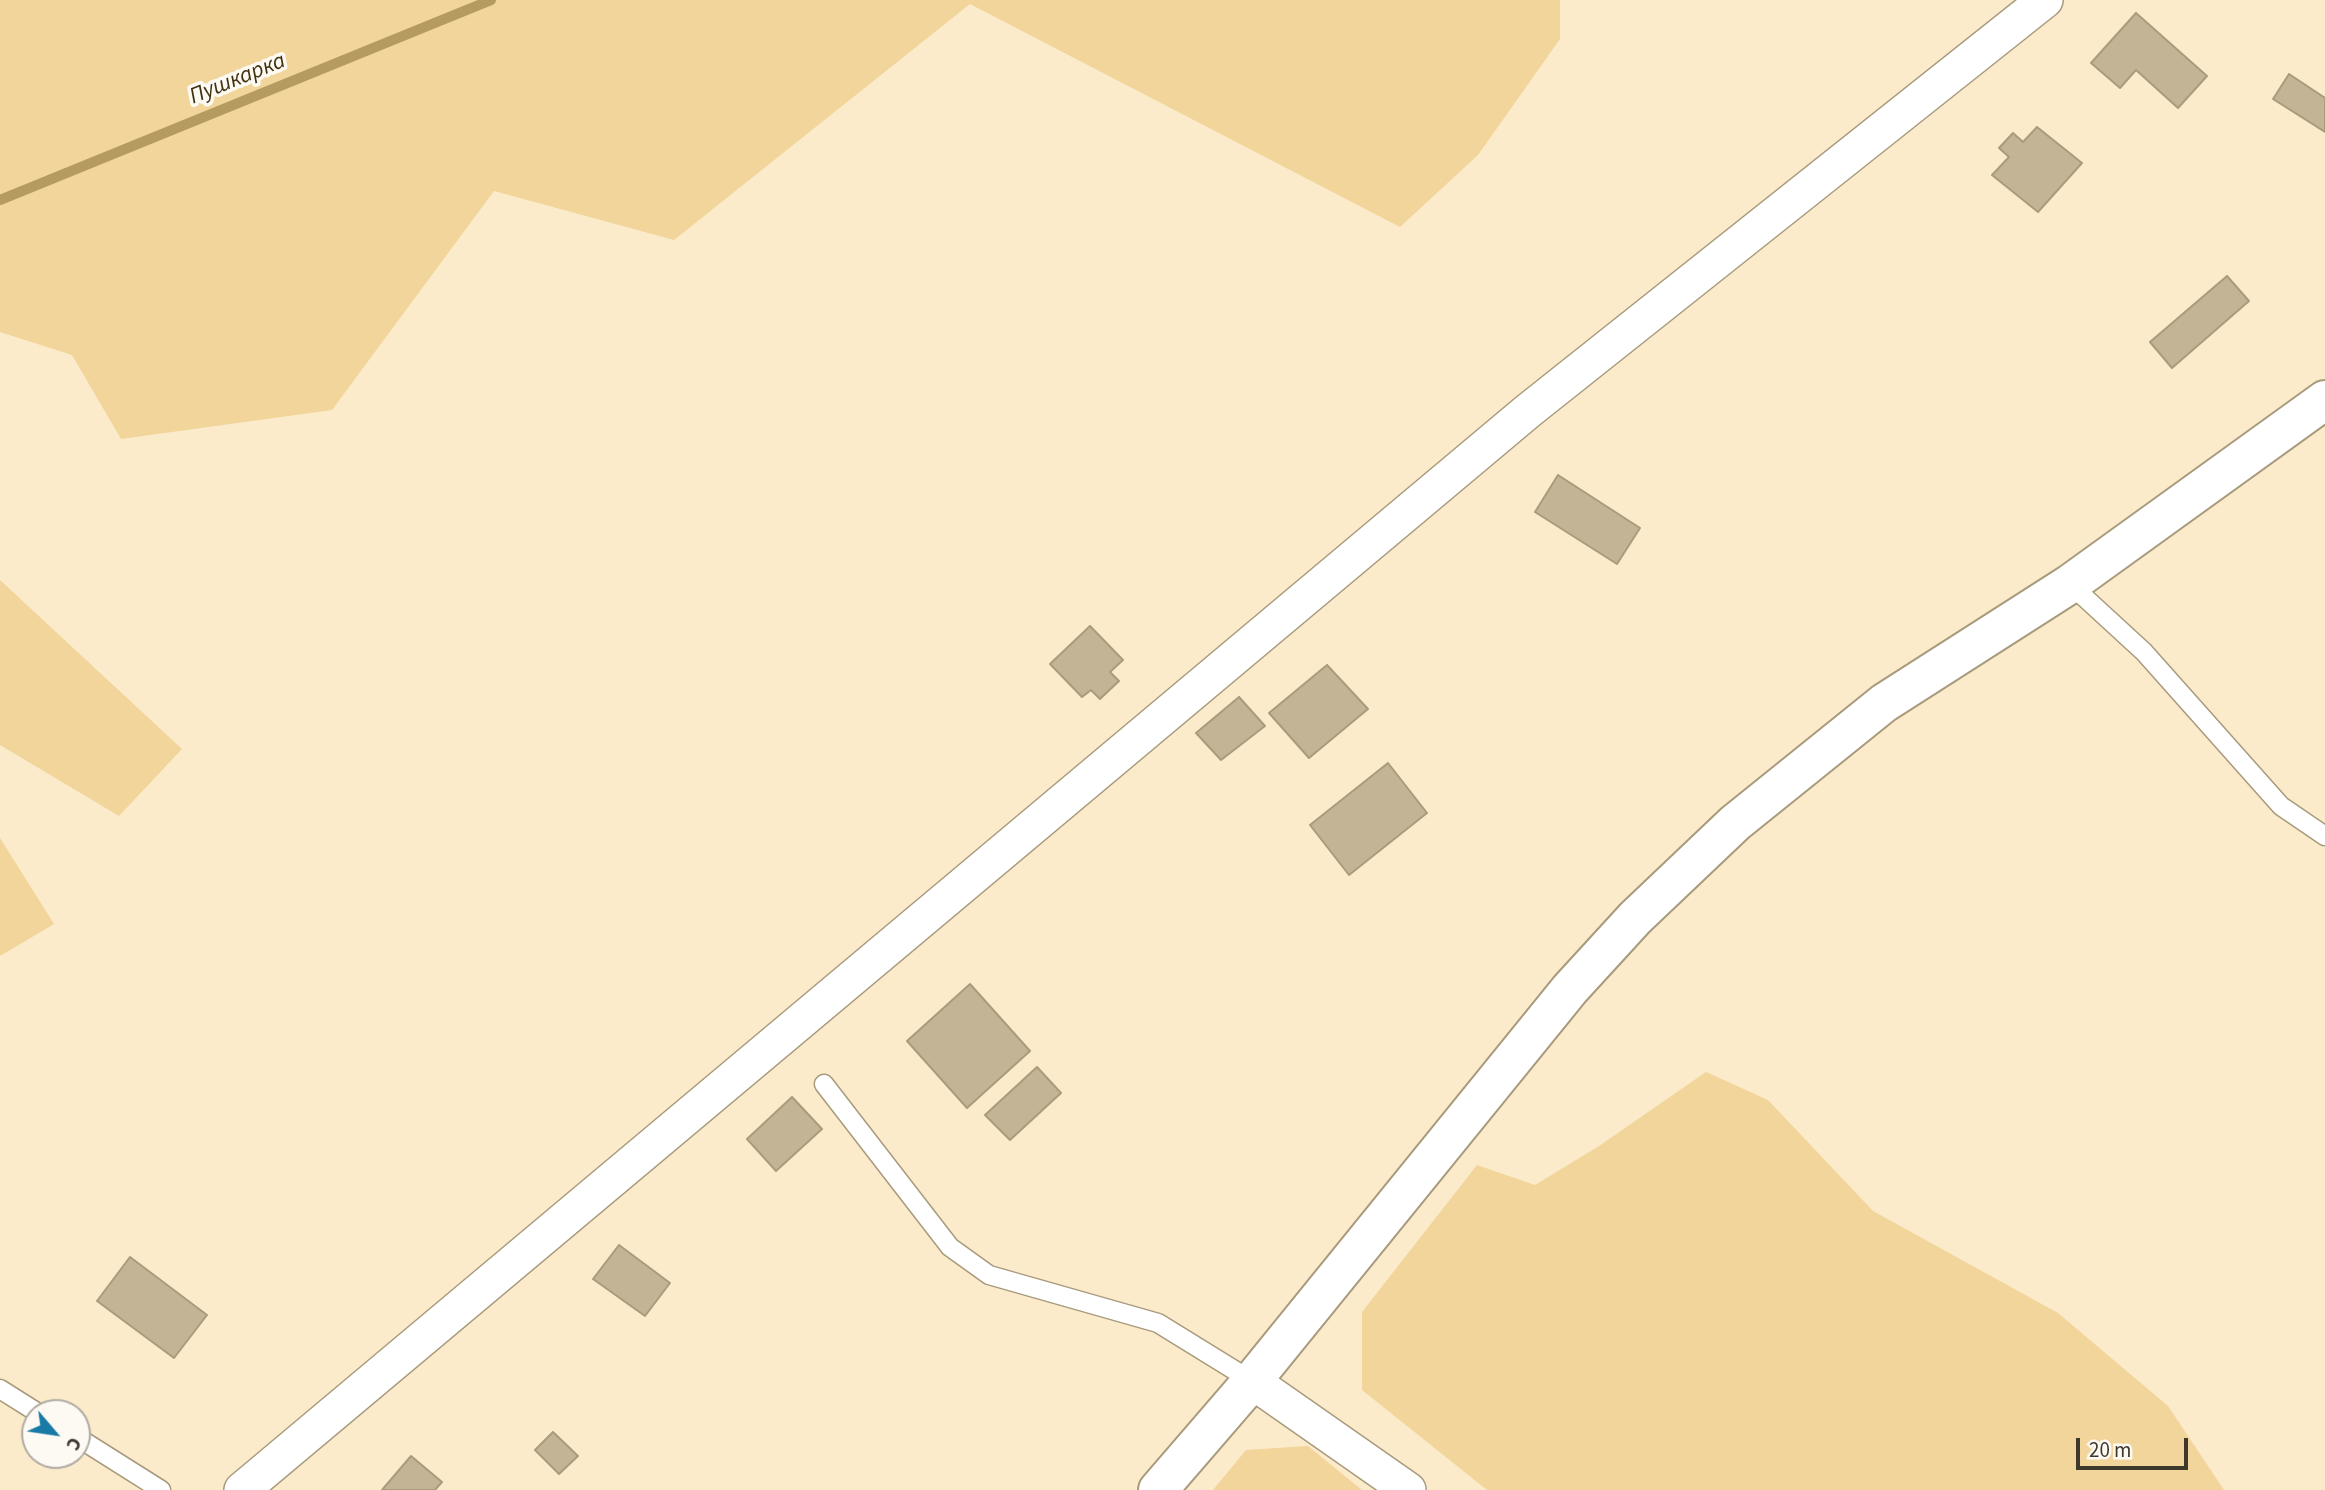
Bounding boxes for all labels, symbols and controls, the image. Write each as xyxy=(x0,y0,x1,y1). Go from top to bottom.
water label: Пушкарка xyxy=(186,48,290,112)
north arrow xyxy=(21,1399,91,1469)
scale bar xyxy=(2080,1424,2192,1468)
text: С xyxy=(59,1432,88,1455)
text: 20 m xyxy=(2089,1435,2131,1465)

